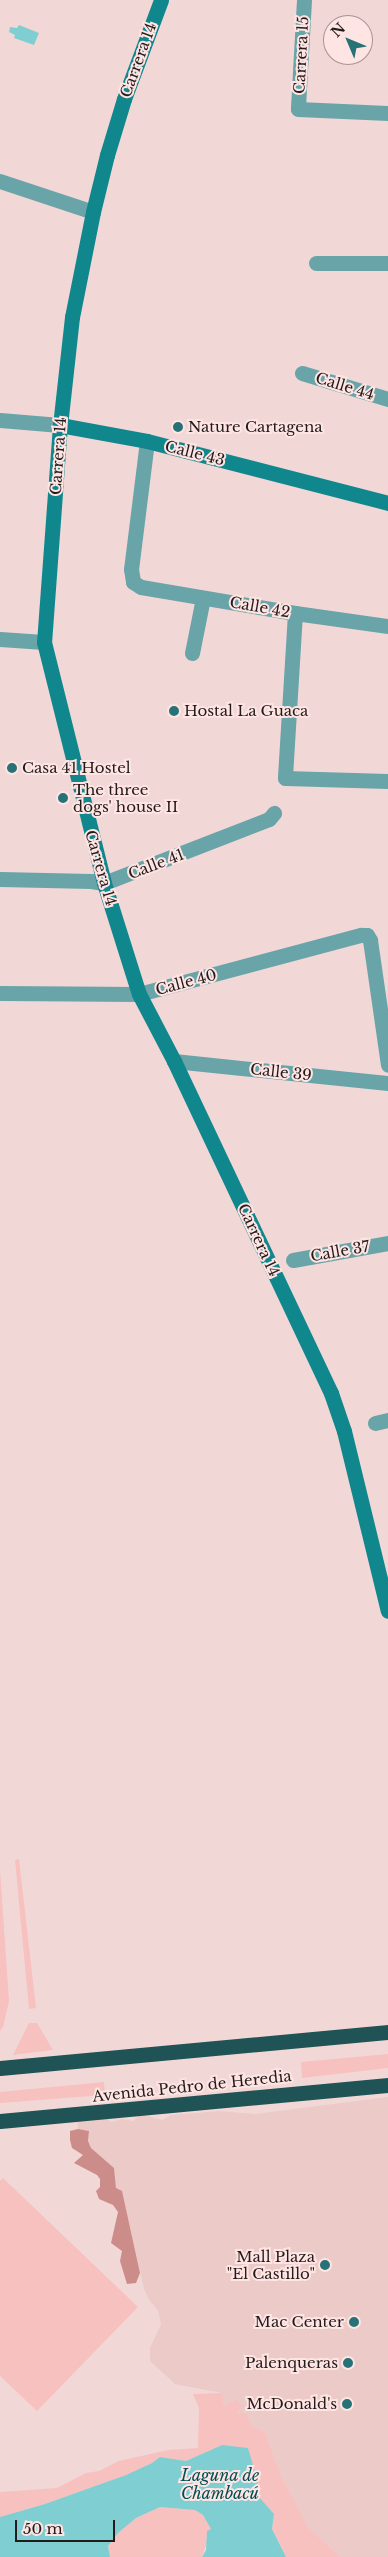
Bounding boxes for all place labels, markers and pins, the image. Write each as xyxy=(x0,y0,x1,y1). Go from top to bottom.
place label: Nature Cartagena xyxy=(188,418,323,436)
marker: Nature Cartagena xyxy=(172,421,184,433)
place label: Hostal La Guaca xyxy=(184,702,309,720)
marker: Hostal La Guaca xyxy=(168,705,180,717)
place label: Casa 41 Hostel xyxy=(22,759,131,777)
marker: Casa 41 Hostel xyxy=(6,762,18,774)
place label: The three dogs' house II xyxy=(73,780,178,815)
marker: The three dogs' house II xyxy=(57,792,69,804)
place label: Mall Plaza "El Castillo" xyxy=(227,2247,315,2282)
marker: Mall Plaza "El Castillo" xyxy=(319,2259,331,2271)
place label: Mac Center xyxy=(255,2313,344,2331)
marker: Mac Center xyxy=(348,2316,360,2328)
place label: Palenqueras xyxy=(245,2354,338,2372)
marker: Palenqueras xyxy=(342,2357,354,2369)
place label: McDonald's xyxy=(246,2395,337,2413)
marker: McDonald's xyxy=(341,2398,353,2410)

